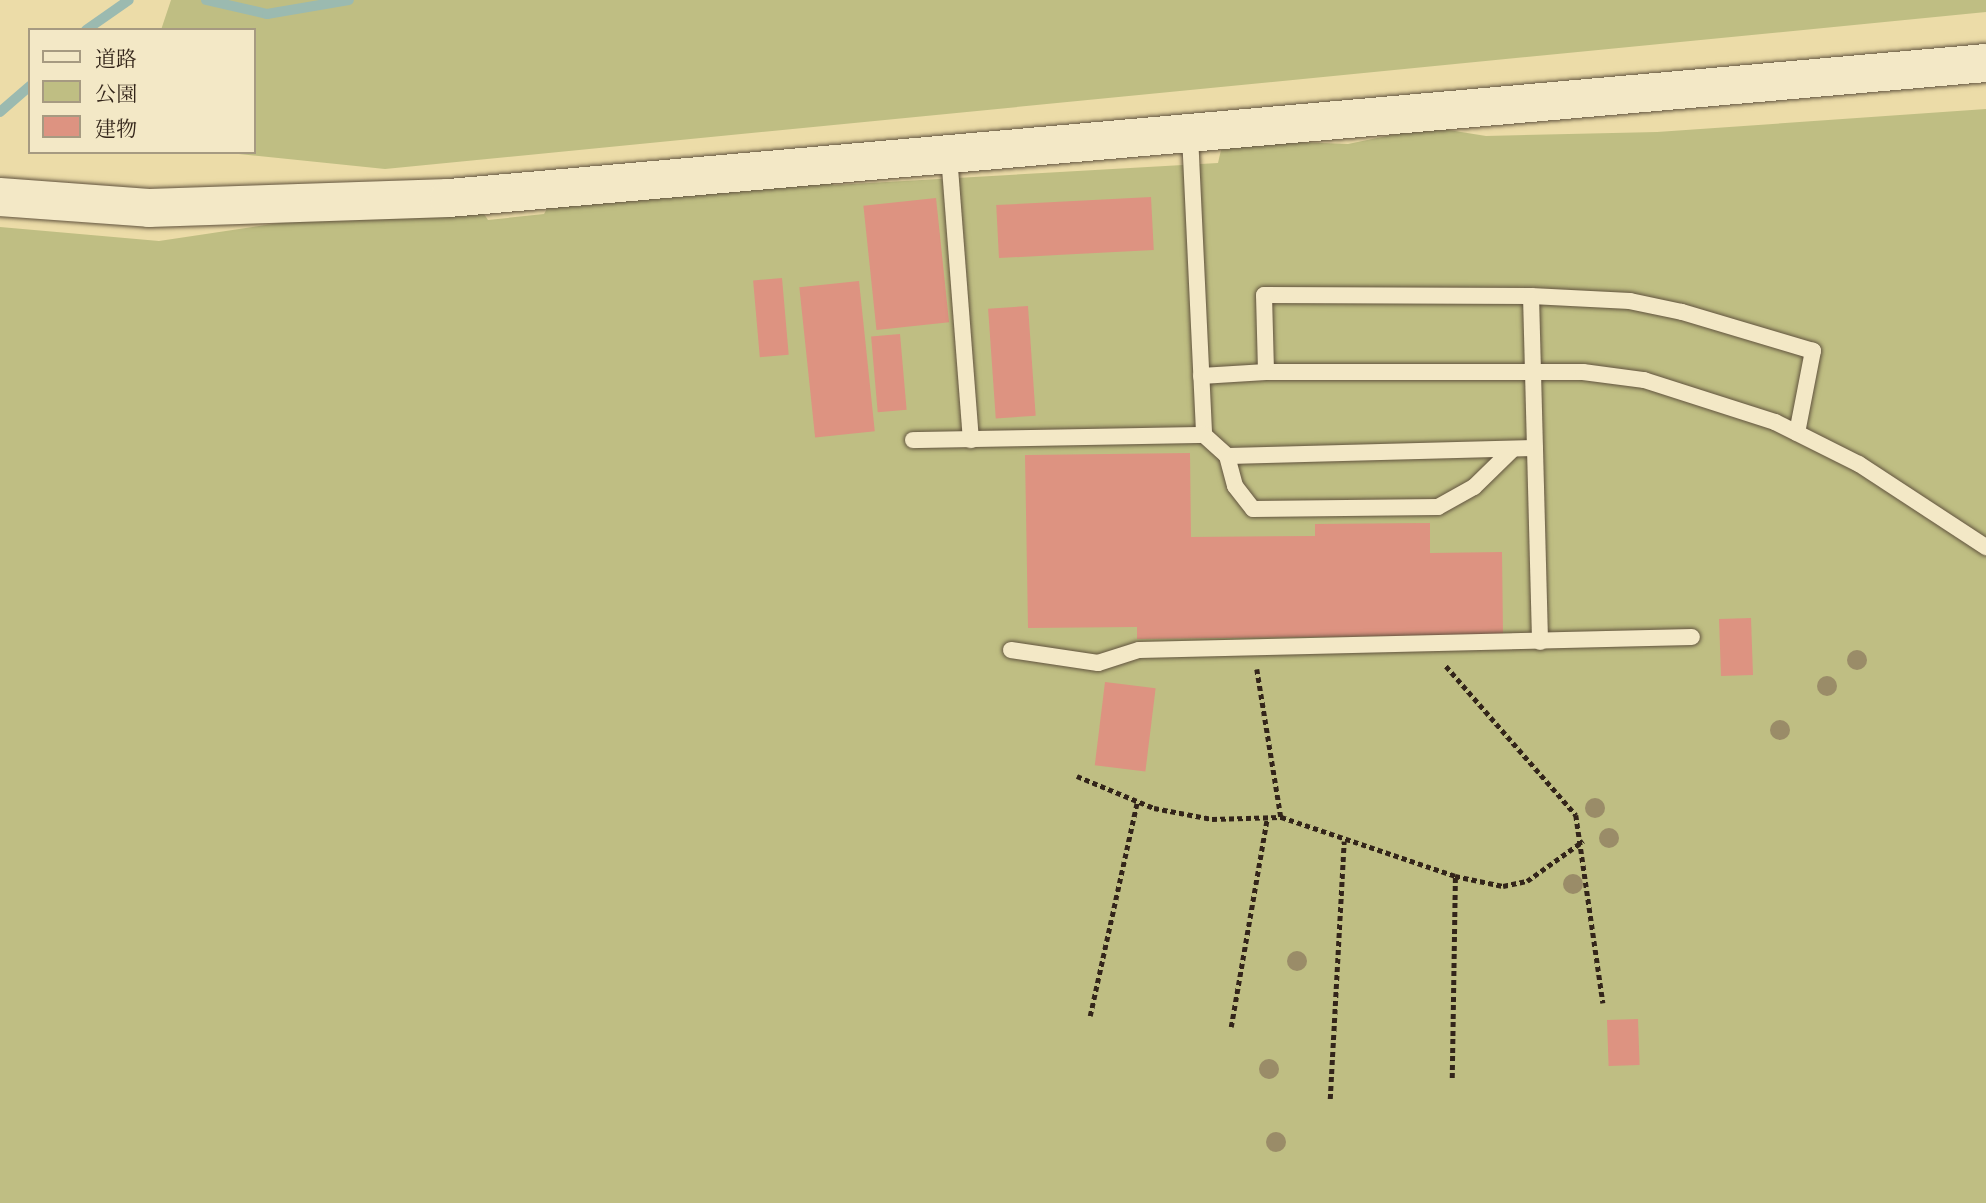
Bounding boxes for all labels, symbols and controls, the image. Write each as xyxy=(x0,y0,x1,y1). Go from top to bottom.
legend xyxy=(28,28,256,154)
text: 道路 xyxy=(95,45,137,72)
text: 公園 xyxy=(95,80,137,107)
text: 建物 xyxy=(95,115,137,142)

